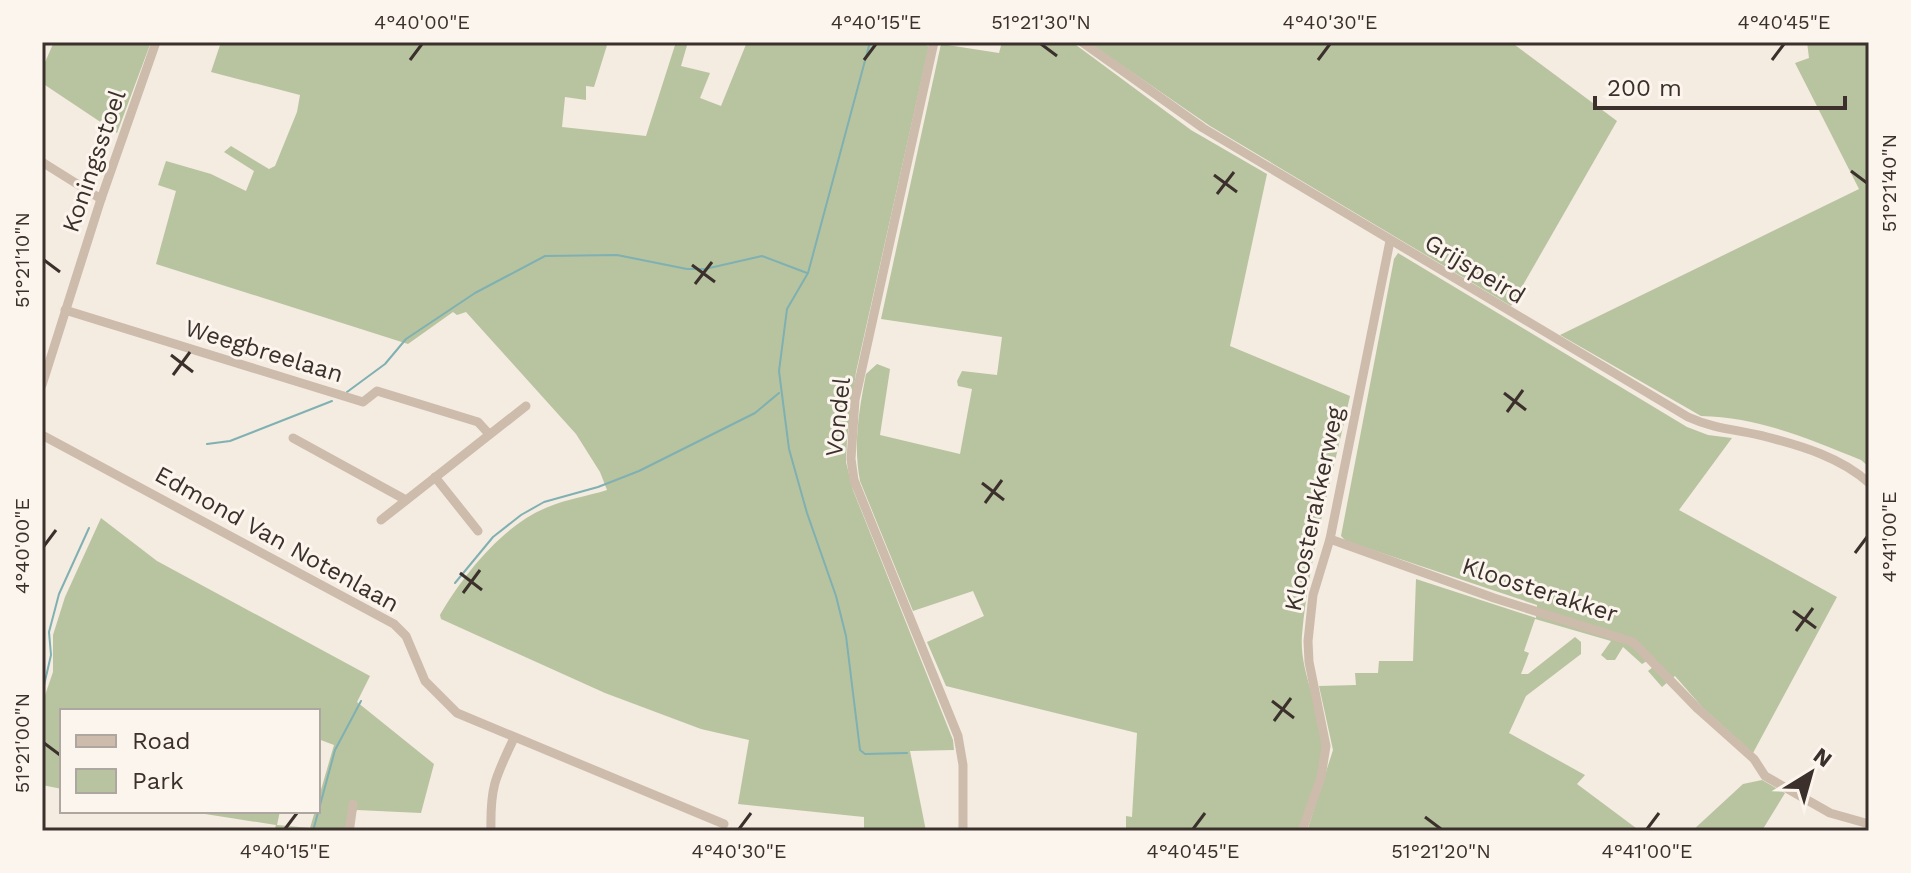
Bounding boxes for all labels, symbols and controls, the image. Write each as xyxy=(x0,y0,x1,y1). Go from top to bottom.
text: 4°40'00"E xyxy=(374,10,470,34)
text: 4°40'15"E xyxy=(831,10,921,34)
text: 51°21'30"N xyxy=(991,10,1091,34)
text: 4°40'30"E xyxy=(1282,10,1378,34)
text: 4°40'45"E xyxy=(1737,10,1831,34)
scale bar xyxy=(1595,60,1845,110)
text: 200 m xyxy=(1607,74,1682,102)
street label: Koningsstoel xyxy=(57,85,132,236)
text: 51°21'40"N xyxy=(1877,134,1901,232)
text: 51°21'10"N xyxy=(10,212,34,308)
street label: Grijspeird xyxy=(1420,228,1530,310)
street label: Weegbreelaan xyxy=(181,314,347,388)
street label: Vondel xyxy=(820,375,856,458)
street label: Kloosterakkerweg xyxy=(1279,404,1349,614)
street label: Edmond Van Notenlaan xyxy=(150,460,404,618)
text: 4°41'00"E xyxy=(1877,492,1901,583)
text: 4°40'00"E xyxy=(10,498,34,594)
street label: Kloosterakker xyxy=(1459,552,1622,628)
text: 51°21'00"N xyxy=(10,693,34,793)
legend xyxy=(60,709,320,813)
text: Road xyxy=(132,727,191,755)
north arrow xyxy=(1771,733,1851,813)
text: N xyxy=(1809,743,1837,772)
text: Park xyxy=(132,767,184,795)
text: 4°40'15"E xyxy=(240,839,330,863)
text: 4°40'30"E xyxy=(691,839,787,863)
text: 4°40'45"E xyxy=(1146,839,1240,863)
text: 51°21'20"N xyxy=(1391,839,1491,863)
text: 4°41'00"E xyxy=(1602,839,1693,863)

